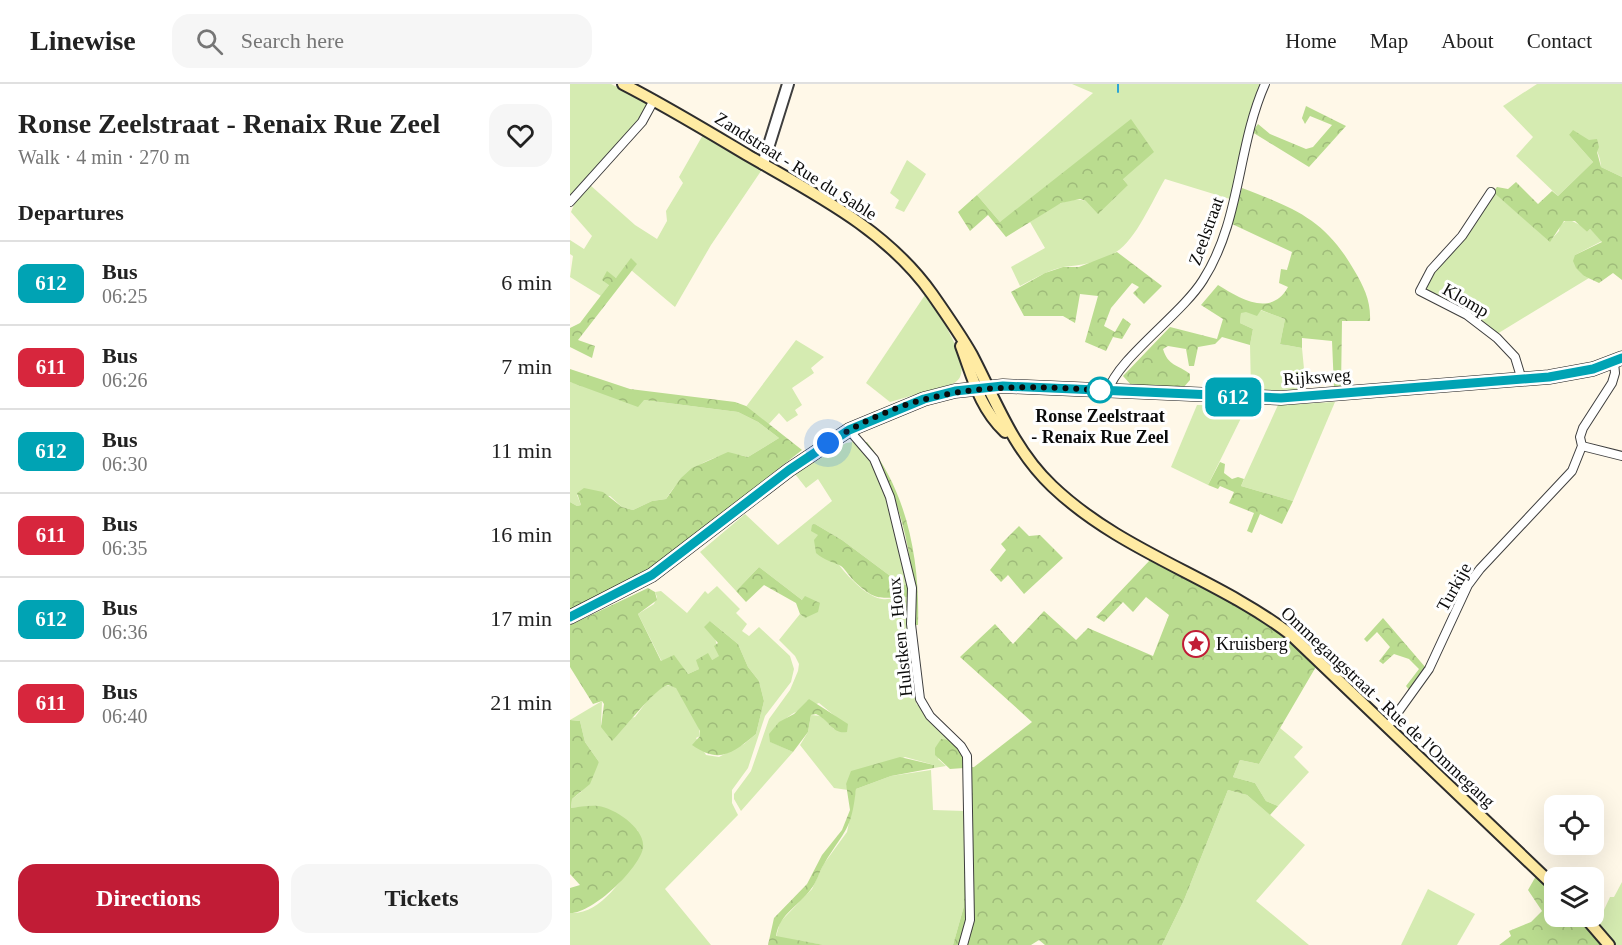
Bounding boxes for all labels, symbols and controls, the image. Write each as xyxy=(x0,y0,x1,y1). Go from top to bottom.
search box xyxy=(172,14,592,68)
text: Linewise xyxy=(30,25,136,56)
icon: search xyxy=(193,25,226,58)
text: Search here xyxy=(241,28,344,53)
text: Home xyxy=(1285,29,1337,53)
text: Map xyxy=(1370,29,1408,53)
text: About xyxy=(1441,29,1494,53)
text: Contact xyxy=(1527,29,1592,53)
button: heart xyxy=(489,104,552,167)
text: Ronse Zeelstraat - Renaix Rue Zeel xyxy=(18,108,440,139)
street label: Zandstraat - Rue du Sable xyxy=(711,108,881,224)
text: Walk · 4 min · 270 m xyxy=(18,146,190,168)
street label: Zeelstraat xyxy=(1184,194,1228,268)
text: Departures xyxy=(18,200,124,225)
text: Bus xyxy=(102,259,137,284)
text: 6 min xyxy=(501,270,552,295)
text: 612 xyxy=(35,271,67,295)
street label: Klomp xyxy=(1439,279,1493,321)
text: 06:25 xyxy=(102,285,148,307)
text: Bus xyxy=(102,343,137,368)
text: 7 min xyxy=(501,354,552,379)
text: 611 xyxy=(36,355,66,379)
street label: Rijksweg xyxy=(1282,365,1352,389)
text: 06:26 xyxy=(102,369,148,391)
marker: Ronse Zeelstraat - Renaix Rue Zeel xyxy=(1087,377,1113,403)
line badge: 612 xyxy=(1198,378,1268,416)
text: 612 xyxy=(1217,385,1249,409)
place label: Ronse Zeelstraat - Renaix Rue Zeel xyxy=(1031,406,1169,447)
text: Bus xyxy=(102,427,137,452)
your location xyxy=(813,428,843,458)
text: 11 min xyxy=(491,438,552,463)
text: 612 xyxy=(35,439,67,463)
text: 06:30 xyxy=(102,453,148,475)
text: Bus xyxy=(102,511,137,536)
text: 16 min xyxy=(490,522,552,547)
text: 611 xyxy=(36,523,66,547)
text: 06:35 xyxy=(102,537,148,559)
street label: Turkije xyxy=(1433,559,1475,615)
street label: Hulstken - Houx xyxy=(884,576,916,698)
text: Bus xyxy=(102,595,137,620)
street label: Ommegangstraat - Rue de l'Ommegang xyxy=(1277,602,1499,812)
text: 17 min xyxy=(490,606,552,631)
text: 612 xyxy=(35,607,67,631)
text: 06:36 xyxy=(102,621,148,643)
place icon: Kruisberg xyxy=(1181,629,1211,659)
place label: Kruisberg xyxy=(1216,634,1288,654)
text: Bus xyxy=(102,679,137,704)
text: 21 min xyxy=(490,690,552,715)
text: 611 xyxy=(36,691,66,715)
text: 06:40 xyxy=(102,705,148,727)
map controls xyxy=(1544,795,1604,927)
button: locate xyxy=(1544,795,1604,855)
button: Directions xyxy=(18,864,279,933)
button: Tickets xyxy=(291,864,552,933)
button: layers xyxy=(1544,867,1604,927)

